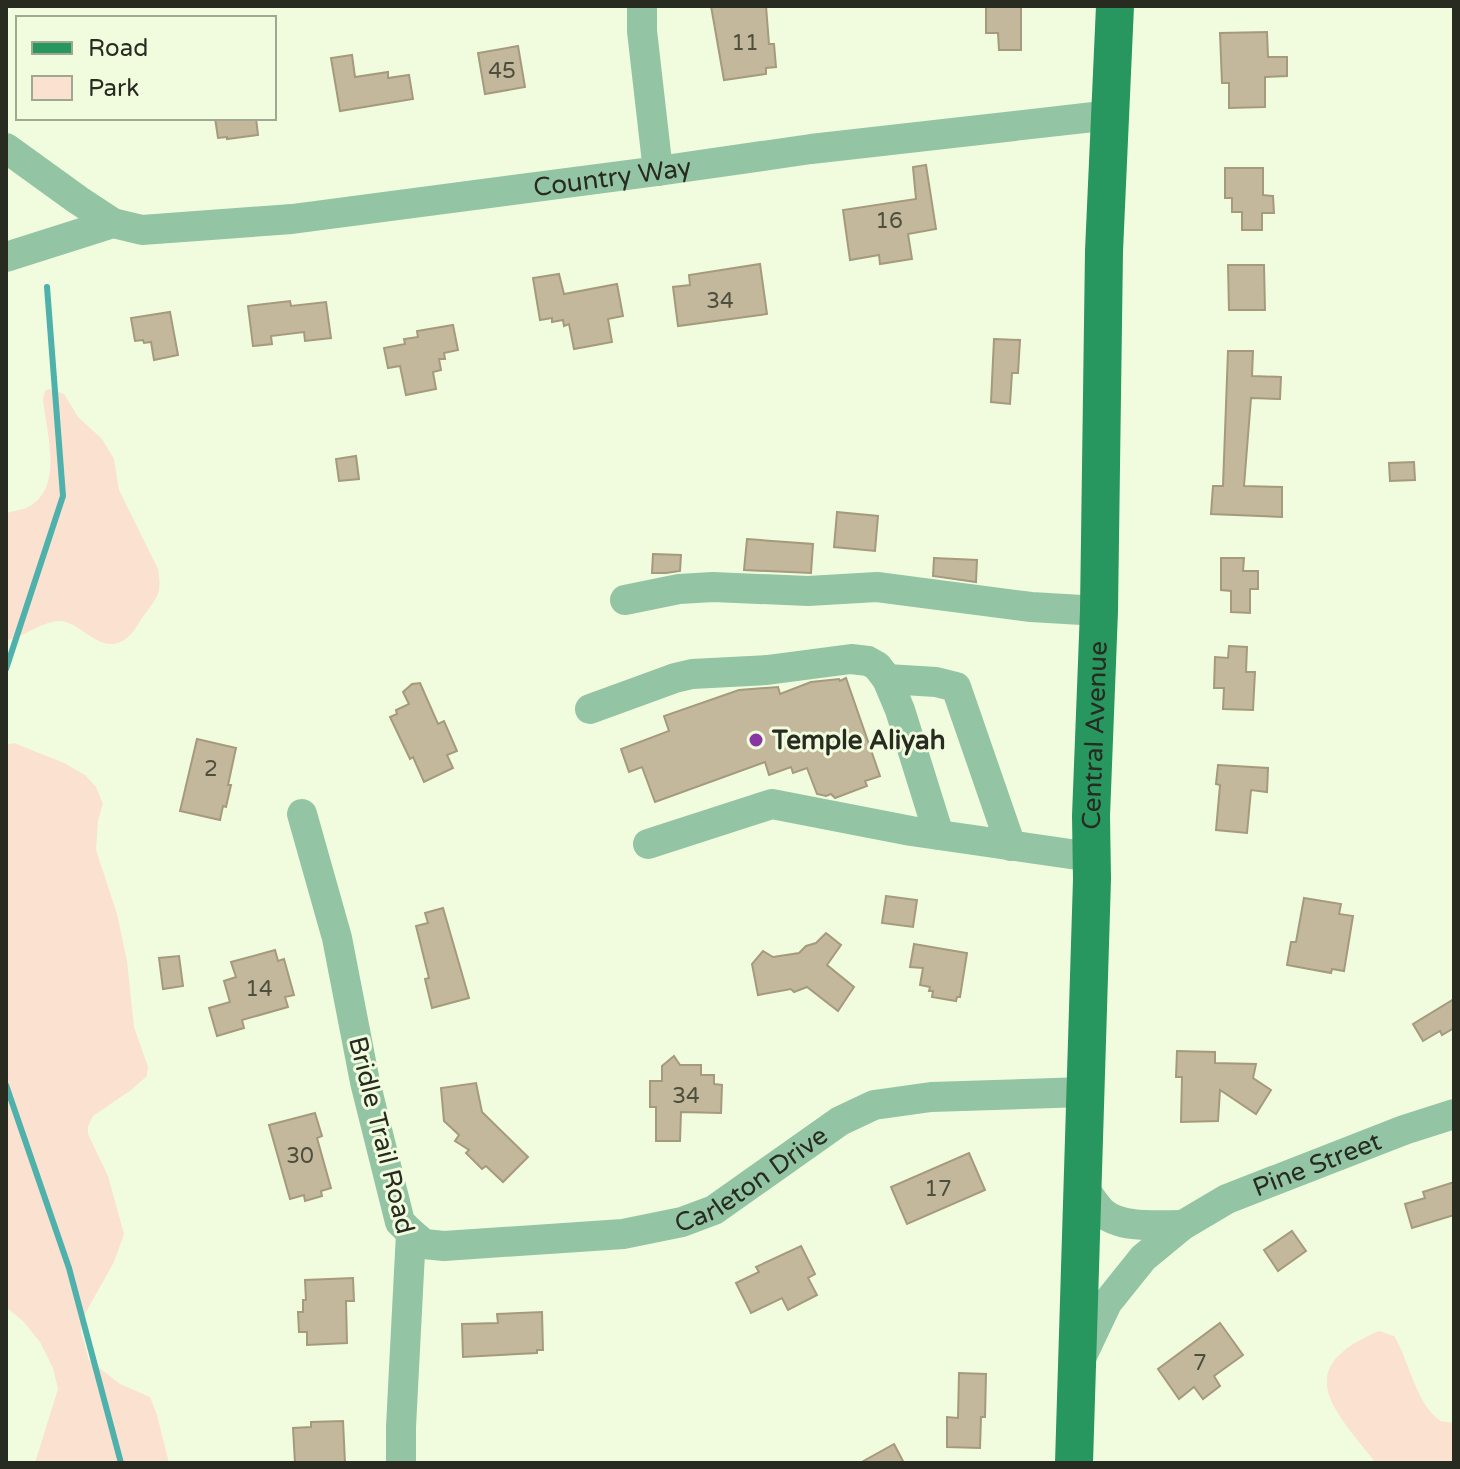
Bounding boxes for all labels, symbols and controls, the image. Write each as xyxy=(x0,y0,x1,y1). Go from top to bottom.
legend xyxy=(16,16,276,120)
house number: 11 xyxy=(731,30,759,56)
text: Road xyxy=(88,34,148,63)
house number: 45 xyxy=(488,58,516,84)
text: Park xyxy=(88,74,139,103)
street label: Country Way xyxy=(532,151,693,203)
house number: 16 xyxy=(875,208,903,234)
house number: 34 xyxy=(706,288,734,314)
street label: Central Avenue xyxy=(1076,640,1114,830)
place label: Temple Aliyah xyxy=(771,725,946,756)
marker: Temple Aliyah xyxy=(747,731,765,749)
house number: 2 xyxy=(204,756,218,782)
house number: 14 xyxy=(245,976,273,1002)
street label: Bridle Trail Road xyxy=(342,1033,421,1237)
house number: 34 xyxy=(672,1083,700,1109)
street label: Carleton Drive xyxy=(670,1120,834,1239)
street label: Pine Street xyxy=(1248,1125,1386,1204)
house number: 30 xyxy=(286,1143,314,1169)
house number: 17 xyxy=(924,1176,952,1202)
house number: 7 xyxy=(1193,1350,1207,1376)

